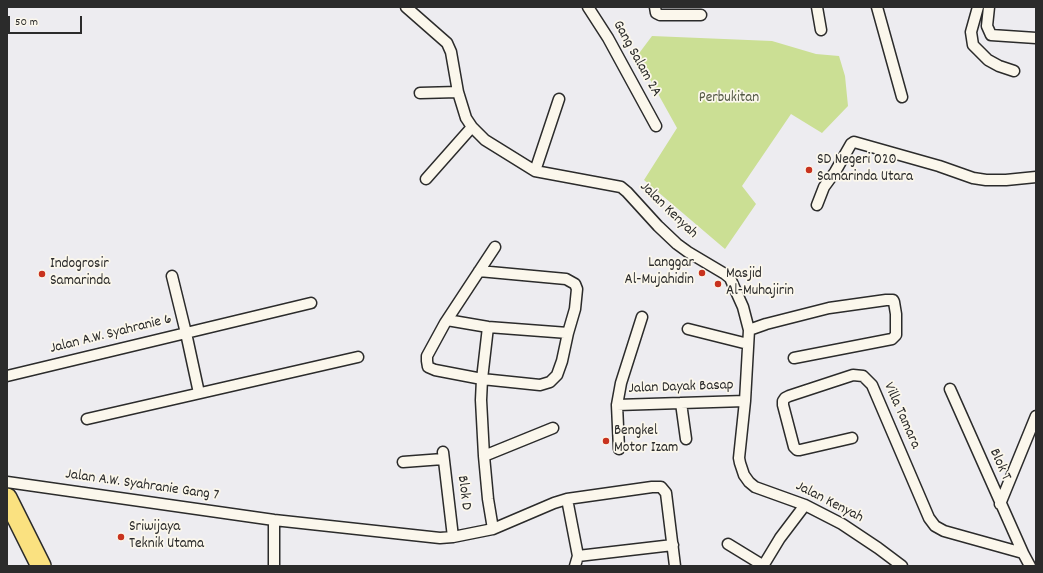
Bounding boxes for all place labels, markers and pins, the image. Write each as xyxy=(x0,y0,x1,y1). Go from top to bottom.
place label: SD Negeri 020 Samarinda Utara xyxy=(817,152,913,187)
marker: SD Negeri 020 Samarinda Utara xyxy=(804,165,814,175)
place label: Langgar Al-Mujahidin xyxy=(625,255,694,290)
place label: Indogrosir Samarinda xyxy=(50,256,110,291)
place label: Masjid Al-Muhajirin xyxy=(726,266,794,301)
marker: Langgar Al-Mujahidin xyxy=(697,268,707,278)
marker: Indogrosir Samarinda xyxy=(37,269,47,279)
marker: Masjid Al-Muhajirin xyxy=(713,279,723,289)
place label: Bengkel Motor Izam xyxy=(614,423,678,458)
marker: Bengkel Motor Izam xyxy=(601,436,611,446)
place label: Sriwijaya Teknik Utama xyxy=(129,519,204,554)
marker: Sriwijaya Teknik Utama xyxy=(116,532,126,542)

